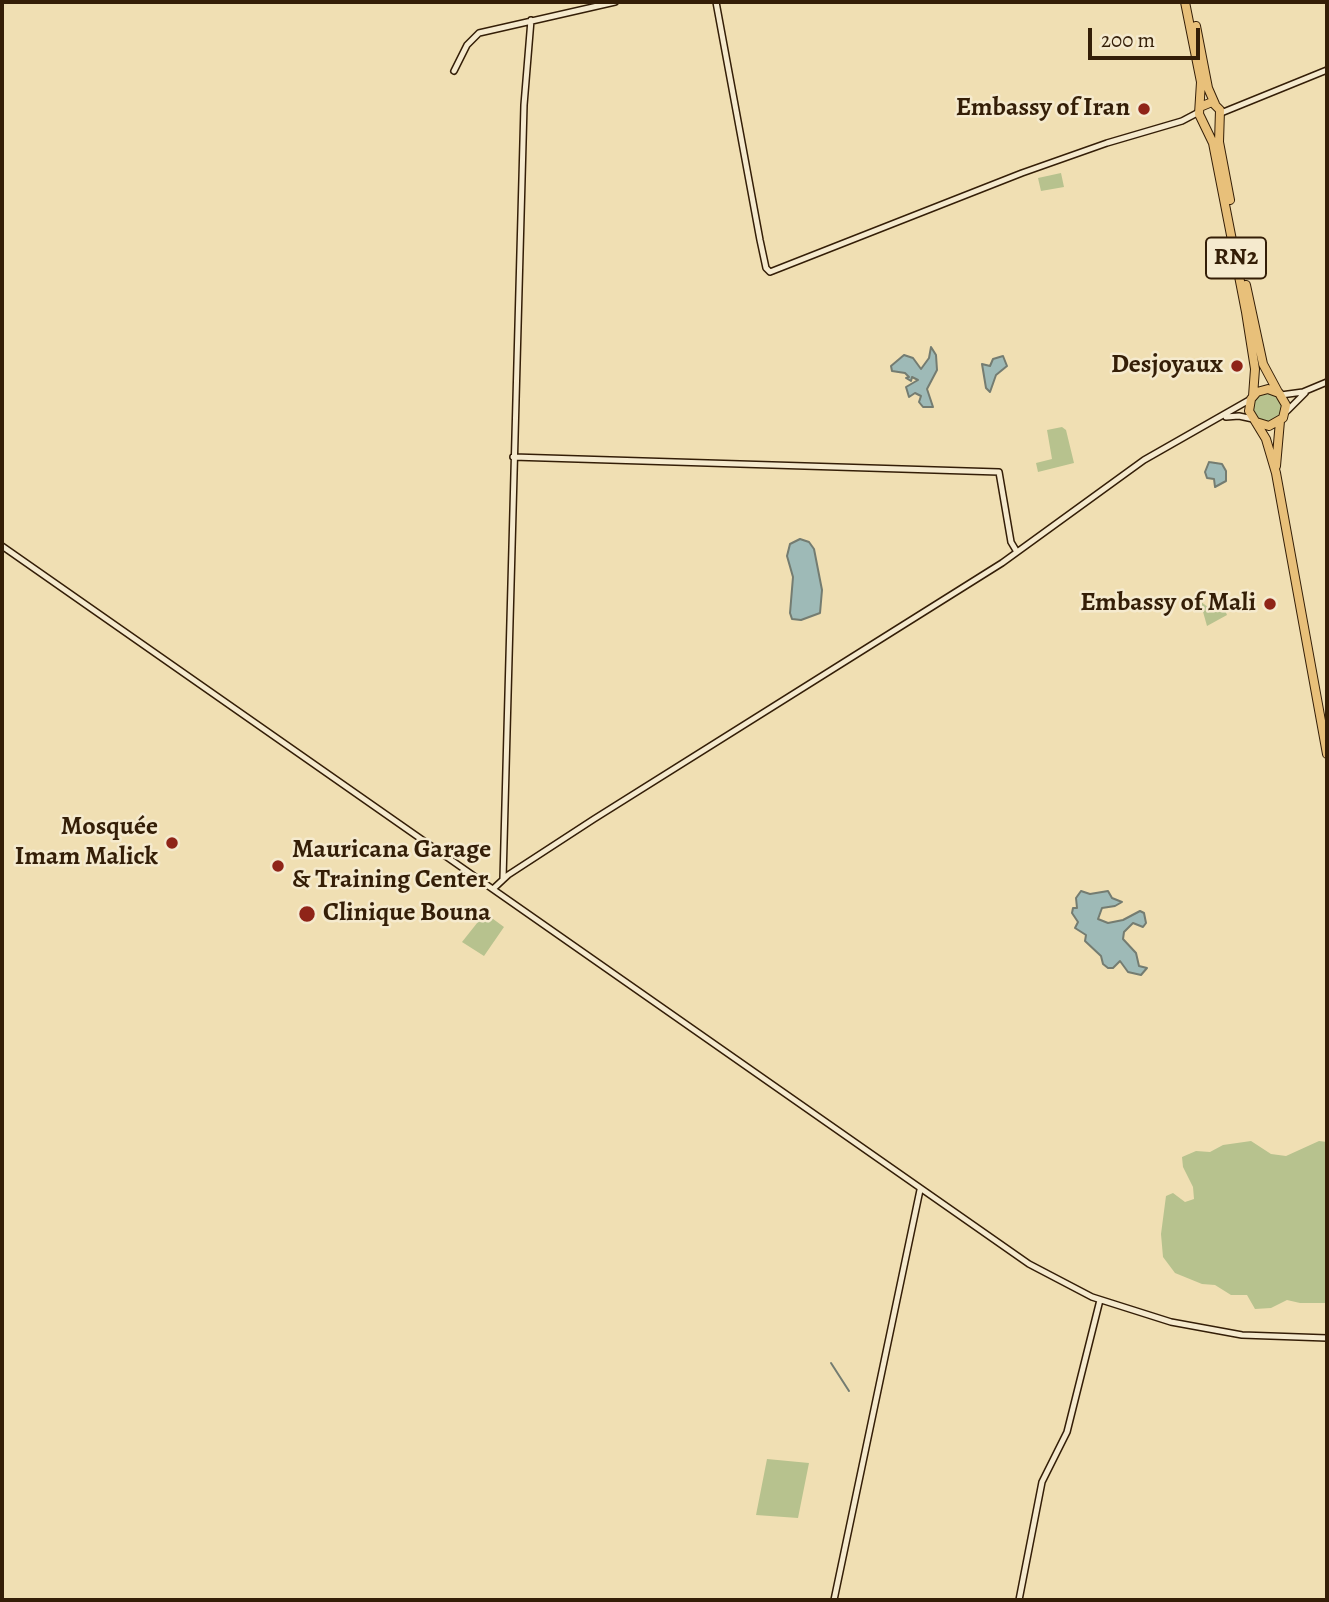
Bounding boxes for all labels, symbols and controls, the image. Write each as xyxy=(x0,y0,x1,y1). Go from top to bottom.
scale bar xyxy=(1091,14,1203,58)
text: 200 m xyxy=(1101,26,1155,54)
place label: Embassy of Iran xyxy=(956,93,1130,125)
marker: Embassy of Iran xyxy=(1136,101,1152,117)
road number: RN2 xyxy=(1206,237,1266,278)
place label: Desjoyaux xyxy=(1111,350,1223,382)
marker: Desjoyaux xyxy=(1229,358,1245,374)
place label: Embassy of Mali xyxy=(1080,588,1256,620)
marker: Embassy of Mali xyxy=(1262,596,1278,612)
place label: Mosquée Imam Malick xyxy=(15,812,158,874)
marker: Mosquée Imam Malick xyxy=(164,835,180,851)
place label: Mauricana Garage & Training Center xyxy=(292,835,491,896)
marker: Mauricana Garage & Training Center xyxy=(270,858,286,874)
place label: Clinique Bouna xyxy=(323,898,491,930)
marker: Clinique Bouna xyxy=(297,904,317,924)

